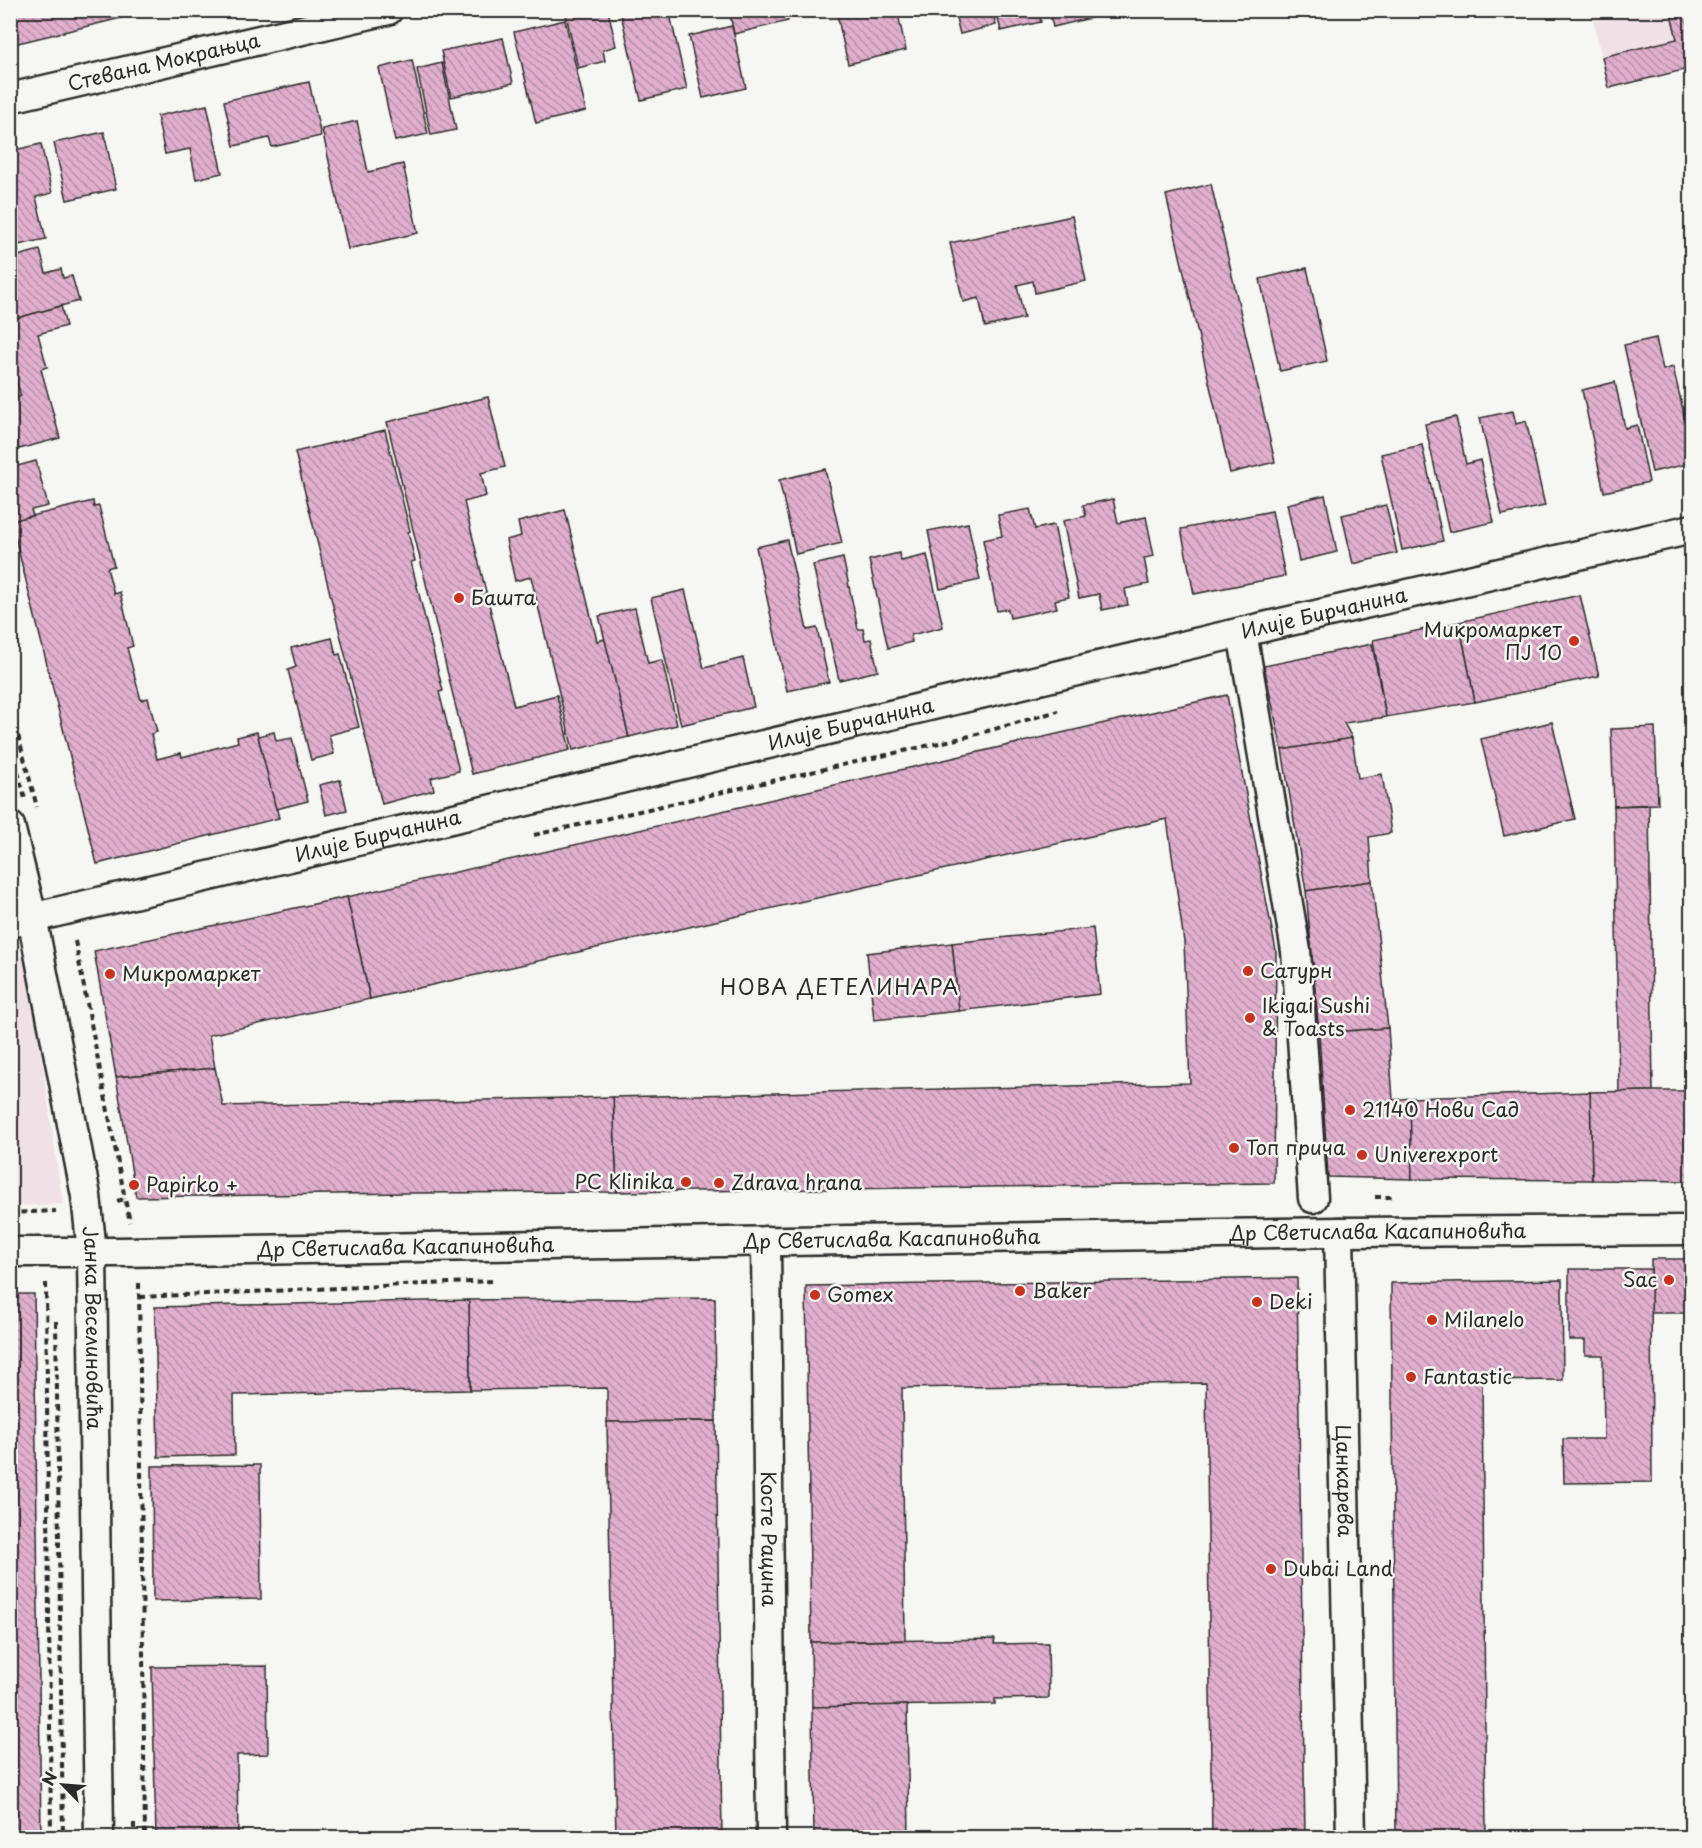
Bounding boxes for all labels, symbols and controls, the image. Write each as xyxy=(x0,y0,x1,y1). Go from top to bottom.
street label: Стевана Мокрањца xyxy=(64,24,264,98)
street label: Илије Бирчанина xyxy=(1238,579,1410,646)
place label: Башта xyxy=(471,582,536,612)
marker: Башта xyxy=(452,591,466,605)
place label: Микромаркет ПЈ 10 xyxy=(1423,614,1562,667)
marker: Микромаркет ПЈ 10 xyxy=(1567,634,1581,648)
street label: Илије Бирчанина xyxy=(765,689,937,757)
street label: Илије Бирчанина xyxy=(292,801,464,869)
place label: Сатурн xyxy=(1260,955,1333,985)
place label: Микромаркет xyxy=(122,958,261,988)
marker: Сатурн xyxy=(1241,964,1255,978)
marker: Микромаркет xyxy=(103,967,117,981)
district label: НОВА ДЕТЕЛИНАРА xyxy=(720,970,960,1002)
place label: Ikigai Sushi & Toasts xyxy=(1262,990,1370,1043)
marker: Ikigai Sushi & Toasts xyxy=(1243,1011,1257,1025)
place label: 21140 Нови Сад xyxy=(1362,1094,1519,1124)
marker: 21140 Нови Сад xyxy=(1343,1103,1357,1117)
place label: Топ прича xyxy=(1246,1132,1346,1162)
place label: Univerexport xyxy=(1374,1139,1498,1169)
marker: Топ прича xyxy=(1227,1141,1241,1155)
marker: Univerexport xyxy=(1355,1148,1369,1162)
place label: PC Klinika xyxy=(575,1166,674,1196)
place label: Zdrava hrana xyxy=(731,1167,862,1197)
place label: Papirko + xyxy=(146,1169,239,1199)
marker: PC Klinika xyxy=(679,1175,693,1189)
marker: Zdrava hrana xyxy=(712,1176,726,1190)
marker: Papirko + xyxy=(127,1178,141,1192)
street label: Др Светислава Касапиновића xyxy=(1228,1215,1527,1248)
street label: Др Светислава Касапиновића xyxy=(742,1221,1041,1256)
street label: Јанка Веселиновића xyxy=(75,1224,110,1430)
street label: Др Светислава Касапиновића xyxy=(256,1229,555,1264)
place label: Sac xyxy=(1623,1264,1657,1294)
marker: Sac xyxy=(1662,1273,1676,1287)
place label: Baker xyxy=(1032,1275,1092,1305)
place label: Gomex xyxy=(827,1279,893,1309)
marker: Baker xyxy=(1013,1284,1027,1298)
place label: Deki xyxy=(1269,1286,1312,1316)
marker: Gomex xyxy=(808,1288,822,1302)
marker: Deki xyxy=(1250,1295,1264,1309)
place label: Milanelo xyxy=(1444,1304,1524,1334)
marker: Milanelo xyxy=(1425,1313,1439,1327)
place label: Fantastic xyxy=(1423,1361,1512,1391)
marker: Fantastic xyxy=(1404,1370,1418,1384)
street label: Цанкарева xyxy=(1329,1424,1361,1538)
street label: Косте Рацина xyxy=(754,1471,785,1607)
place label: Dubai Land xyxy=(1283,1553,1393,1583)
marker: Dubai Land xyxy=(1264,1562,1278,1576)
north arrow xyxy=(33,1755,93,1815)
text: N xyxy=(35,1767,62,1789)

